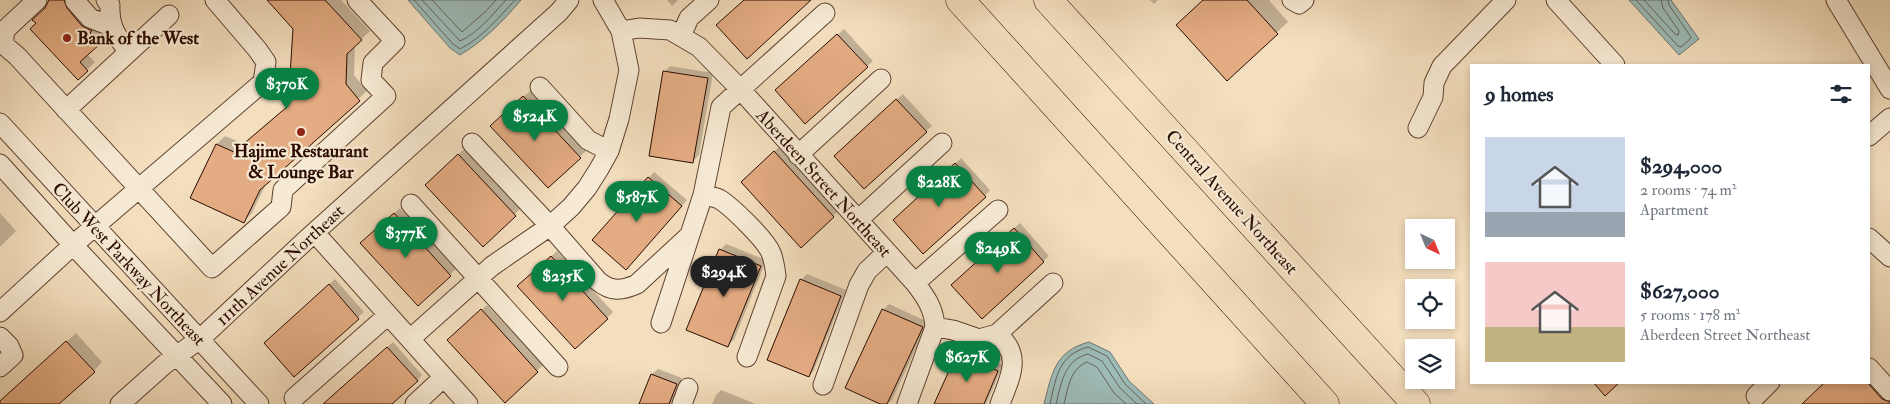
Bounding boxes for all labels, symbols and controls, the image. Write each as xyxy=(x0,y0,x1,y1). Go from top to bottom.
place label: Bank of the West xyxy=(77,27,199,50)
marker: Bank of the West xyxy=(61,32,73,44)
pin: $370K xyxy=(252,68,322,110)
text: $370K xyxy=(266,74,308,94)
icon: filters xyxy=(1827,80,1855,108)
text: 9 homes xyxy=(1485,81,1554,108)
pin: $524K xyxy=(500,100,570,142)
street label: Aberdeen Street Northeast xyxy=(750,104,896,262)
text: $524K xyxy=(513,106,557,126)
street label: Central Avenue Northeast xyxy=(1160,125,1303,280)
marker: Hajime Restaurant & Lounge Bar xyxy=(295,126,307,138)
place label: Hajime Restaurant & Lounge Bar xyxy=(234,140,368,184)
text: $294,000 xyxy=(1640,153,1722,180)
icon: home xyxy=(1525,157,1585,217)
pin: $228K xyxy=(904,166,974,208)
text: $228K xyxy=(917,172,961,192)
street label: Club West Parkway Northeast xyxy=(47,178,211,351)
pin: $587K xyxy=(602,180,672,223)
text: 2 rooms · 74 m² xyxy=(1640,180,1736,200)
text: $587K xyxy=(616,187,658,207)
street label: 111th Avenue Northeast xyxy=(211,200,350,331)
text: Apartment xyxy=(1640,200,1708,220)
pin: $377K xyxy=(371,216,441,259)
north arrow xyxy=(1405,219,1455,269)
map controls xyxy=(1405,219,1455,389)
text: $377K xyxy=(385,223,427,243)
pin: $249K xyxy=(963,232,1033,274)
text: $249K xyxy=(975,238,1021,258)
pin: $294K xyxy=(689,256,759,298)
pin: $235K xyxy=(528,260,598,302)
text: $294K xyxy=(701,262,747,282)
text: $235K xyxy=(542,266,584,286)
text: $627,000 xyxy=(1640,278,1720,305)
button: locate xyxy=(1405,279,1455,329)
icon: home xyxy=(1525,282,1585,342)
text: 5 rooms · 178 m² xyxy=(1640,305,1740,325)
text: Aberdeen Street Northeast xyxy=(1640,325,1811,345)
button: layers xyxy=(1405,339,1455,389)
pin: $627K xyxy=(932,340,1002,383)
text: $627K xyxy=(945,347,989,367)

